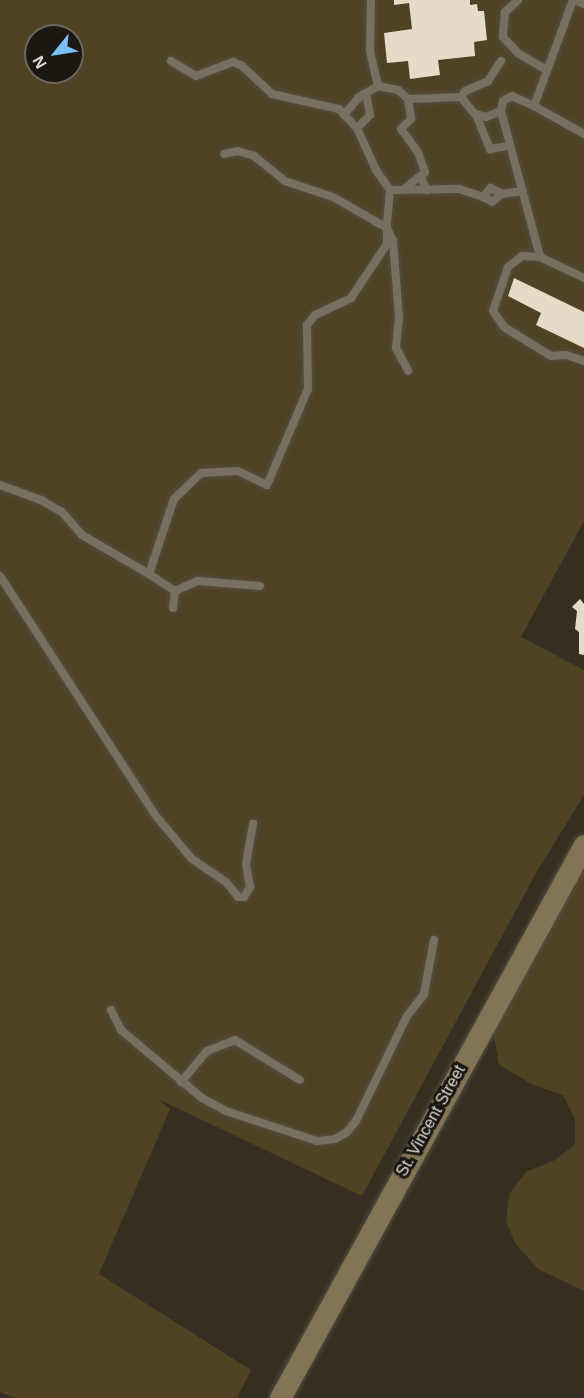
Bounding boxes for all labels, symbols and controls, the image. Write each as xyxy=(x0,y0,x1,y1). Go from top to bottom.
north arrow xyxy=(24,24,84,84)
text: N xyxy=(29,53,50,72)
street label: St. Vincent Street xyxy=(392,1062,470,1180)

